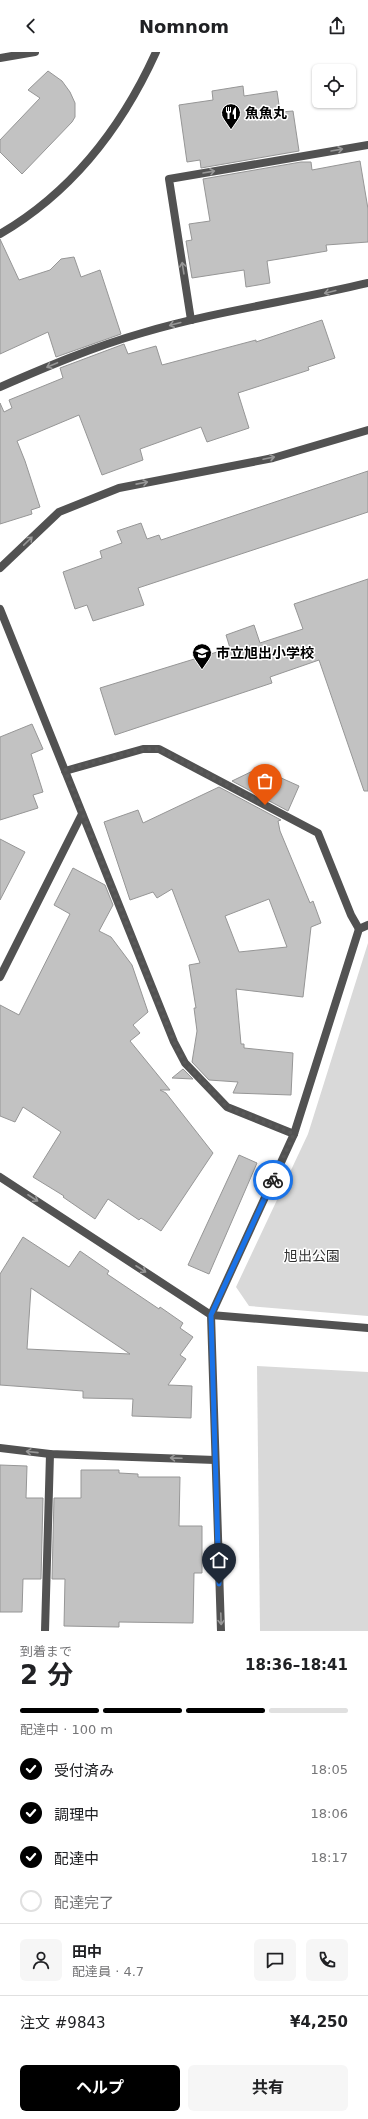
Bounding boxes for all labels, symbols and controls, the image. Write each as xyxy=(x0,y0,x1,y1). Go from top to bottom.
icon: back xyxy=(20,15,42,37)
icon: share xyxy=(326,15,348,37)
text: Nomnom xyxy=(139,16,229,37)
map controls xyxy=(312,64,356,108)
button: locate xyxy=(312,64,356,108)
restaurant icon: 魚魚丸 xyxy=(220,102,242,130)
place label: 魚魚丸 xyxy=(245,105,287,121)
one-way arrow xyxy=(330,146,343,154)
one-way arrow xyxy=(202,168,215,176)
one-way arrow xyxy=(179,261,187,274)
one-way arrow xyxy=(324,289,337,297)
one-way arrow xyxy=(169,321,182,328)
one-way arrow xyxy=(47,361,59,369)
one-way arrow xyxy=(262,454,275,462)
one-way arrow xyxy=(135,479,148,487)
one-way arrow xyxy=(23,536,33,546)
school or university icon: 市立旭出小学校 xyxy=(191,642,213,670)
place label: 市立旭出小学校 xyxy=(216,645,314,661)
pin xyxy=(248,764,282,805)
icon: bag xyxy=(254,770,276,792)
courier xyxy=(253,1160,293,1200)
icon: bike xyxy=(262,1169,284,1191)
one-way arrow xyxy=(27,1194,38,1202)
park label: 旭出公園 xyxy=(284,1248,340,1264)
one-way arrow xyxy=(136,1265,147,1273)
one-way arrow xyxy=(26,1448,39,1455)
one-way arrow xyxy=(170,1455,183,1462)
pin xyxy=(202,1543,236,1584)
icon: home xyxy=(208,1549,230,1571)
one-way arrow xyxy=(217,1612,224,1625)
text: 到着まで xyxy=(20,1644,72,1659)
text: 18:36–18:41 xyxy=(245,1656,348,1674)
text: 2 分 xyxy=(20,1660,73,1690)
text: 配達中 · 100 m xyxy=(20,1722,113,1737)
icon: check xyxy=(20,1758,42,1780)
text: 受付済み xyxy=(54,1762,114,1780)
text: 18:05 xyxy=(311,1762,348,1777)
icon: check xyxy=(20,1802,42,1824)
text: 調理中 xyxy=(54,1806,99,1824)
text: 18:06 xyxy=(311,1806,348,1821)
icon: check xyxy=(20,1846,42,1868)
text: 配達中 xyxy=(54,1850,99,1868)
text: 18:17 xyxy=(311,1850,348,1865)
text: 配達完了 xyxy=(54,1894,114,1912)
button: person xyxy=(20,1939,62,1981)
button: chat xyxy=(254,1939,296,1981)
button: phone xyxy=(306,1939,348,1981)
text: 田中 xyxy=(72,1943,102,1961)
text: 配達員 · 4.7 xyxy=(72,1964,144,1979)
text: ¥4,250 xyxy=(290,2013,348,2031)
text: 注文 #9843 xyxy=(20,2014,106,2032)
button: ヘルプ xyxy=(20,2065,180,2111)
button: 共有 xyxy=(188,2065,348,2111)

